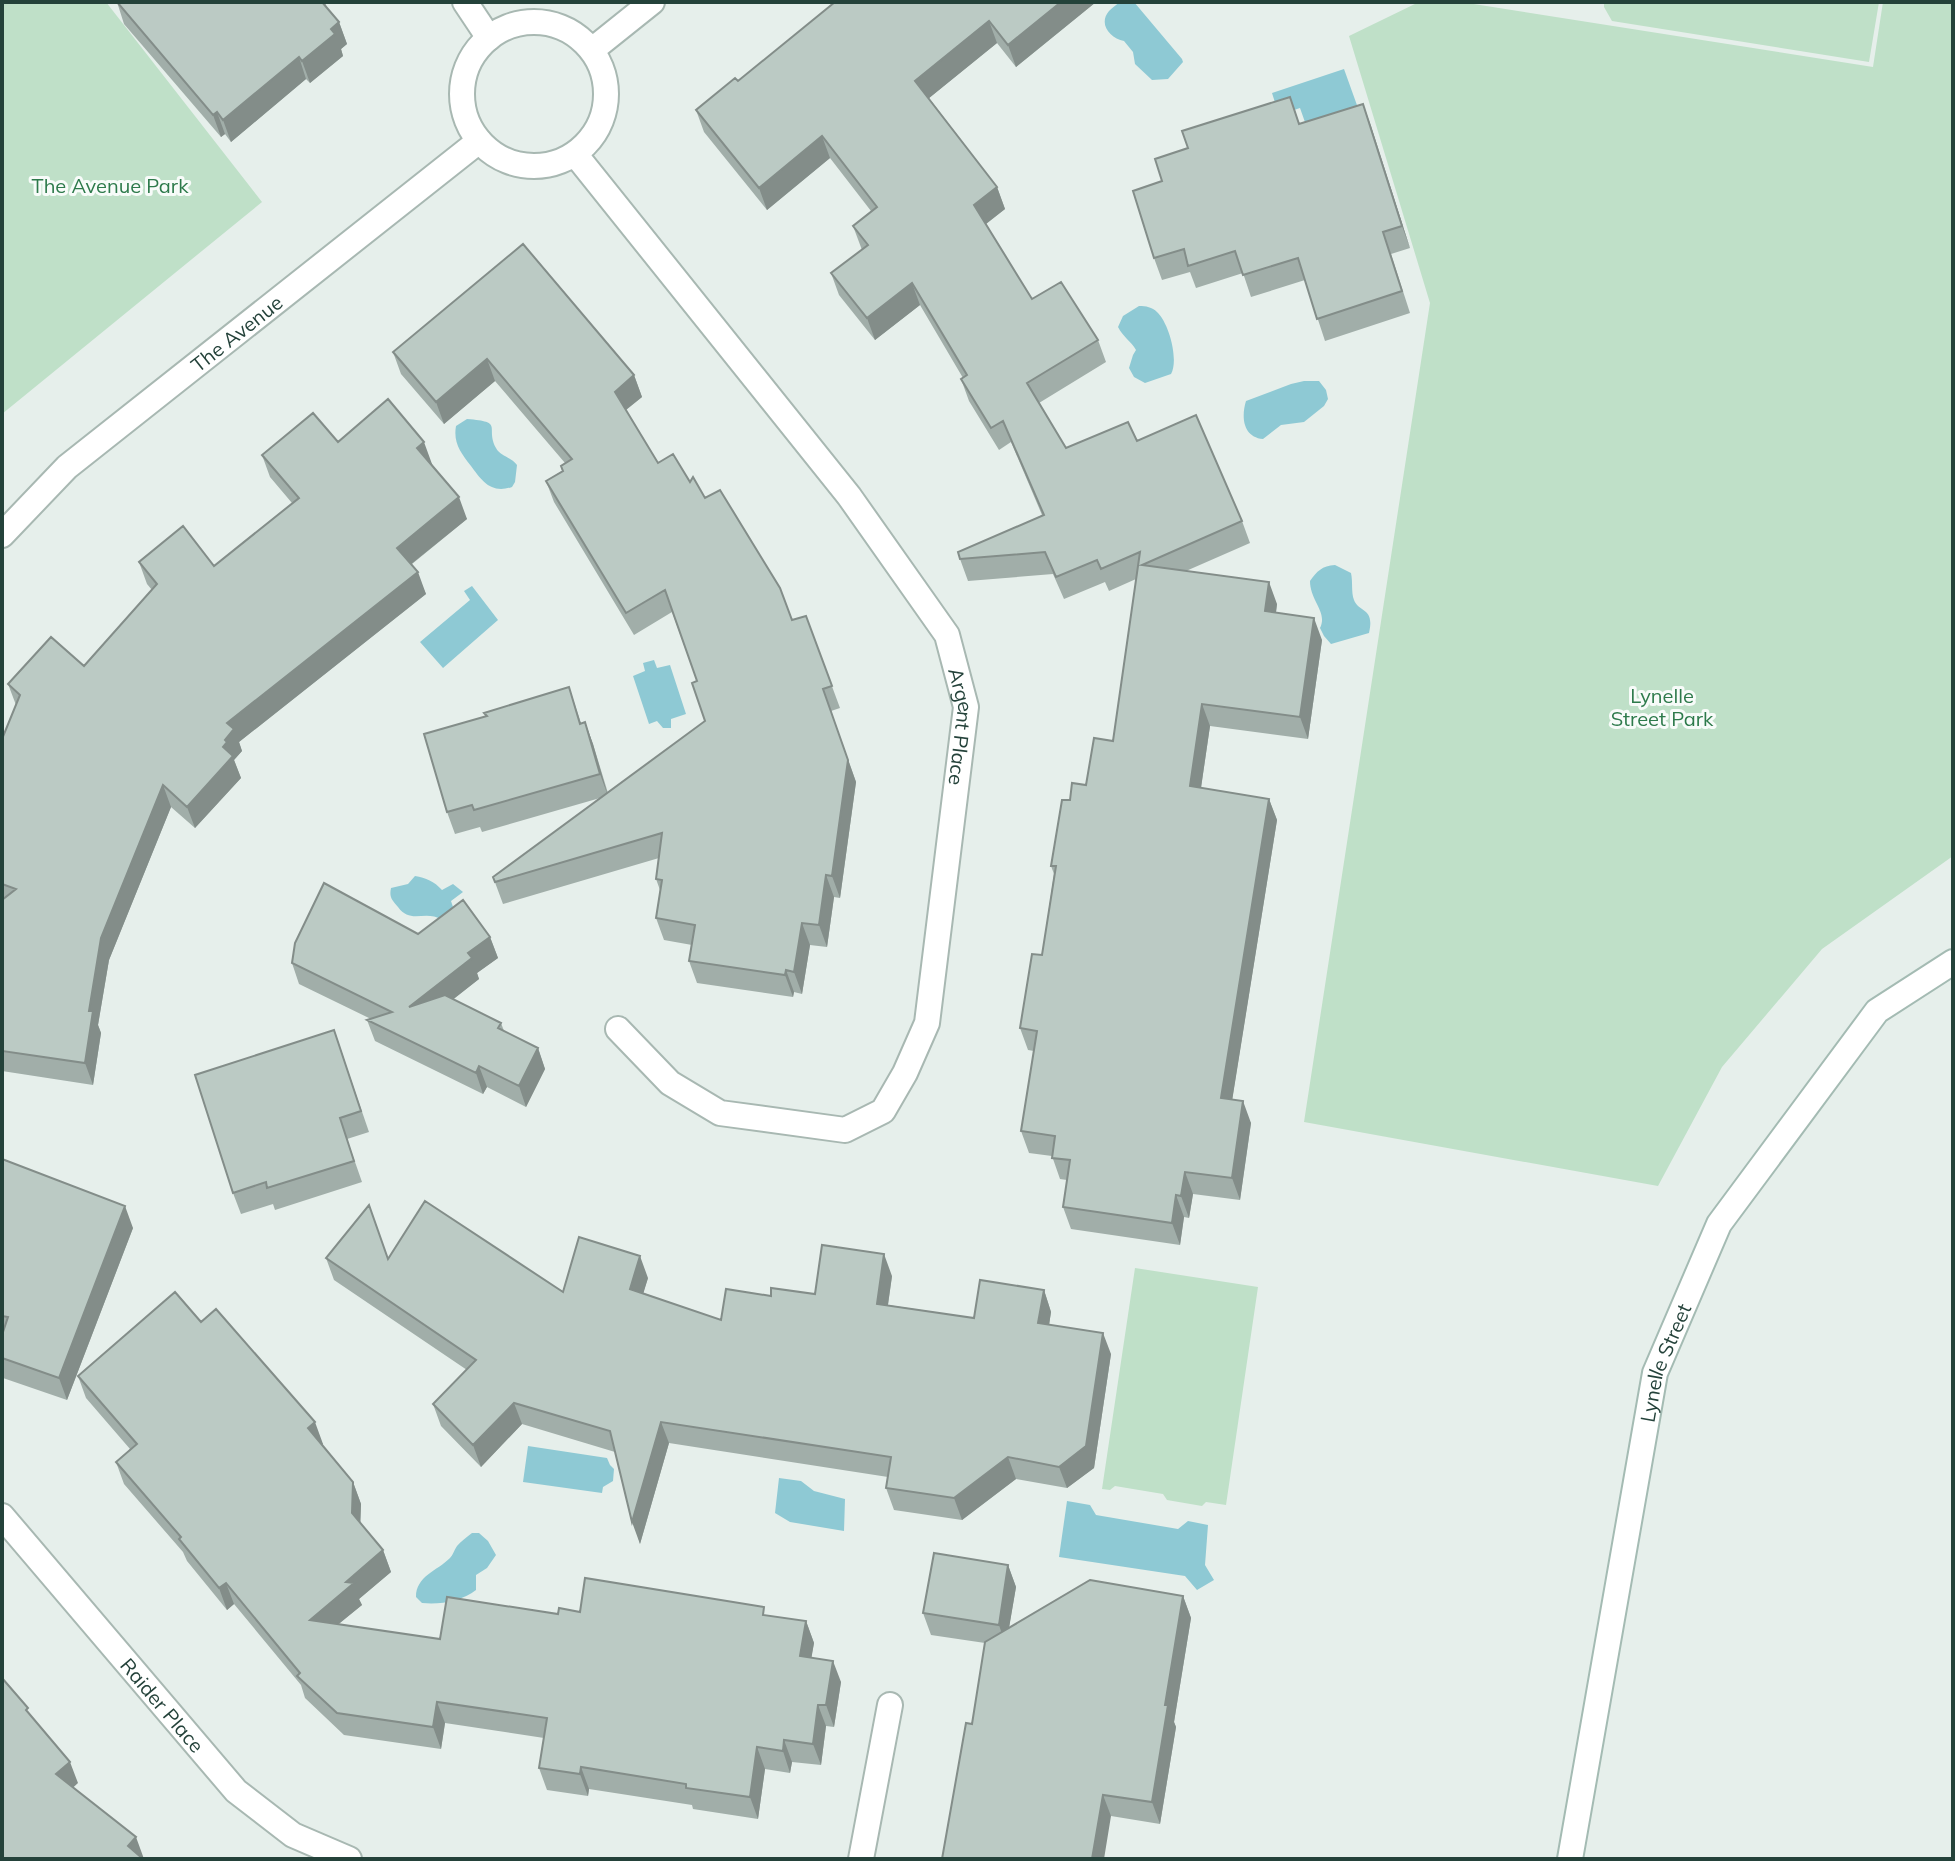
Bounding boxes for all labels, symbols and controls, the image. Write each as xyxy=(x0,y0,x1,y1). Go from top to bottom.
park label: The Avenue Park xyxy=(32,173,189,198)
street label: The Avenue xyxy=(186,289,287,377)
street label: Argent Place xyxy=(944,665,979,787)
park label: Lynelle Street Park xyxy=(1611,683,1714,731)
street label: Lynelle Street xyxy=(1634,1299,1696,1424)
street label: Raider Place xyxy=(115,1652,210,1757)

